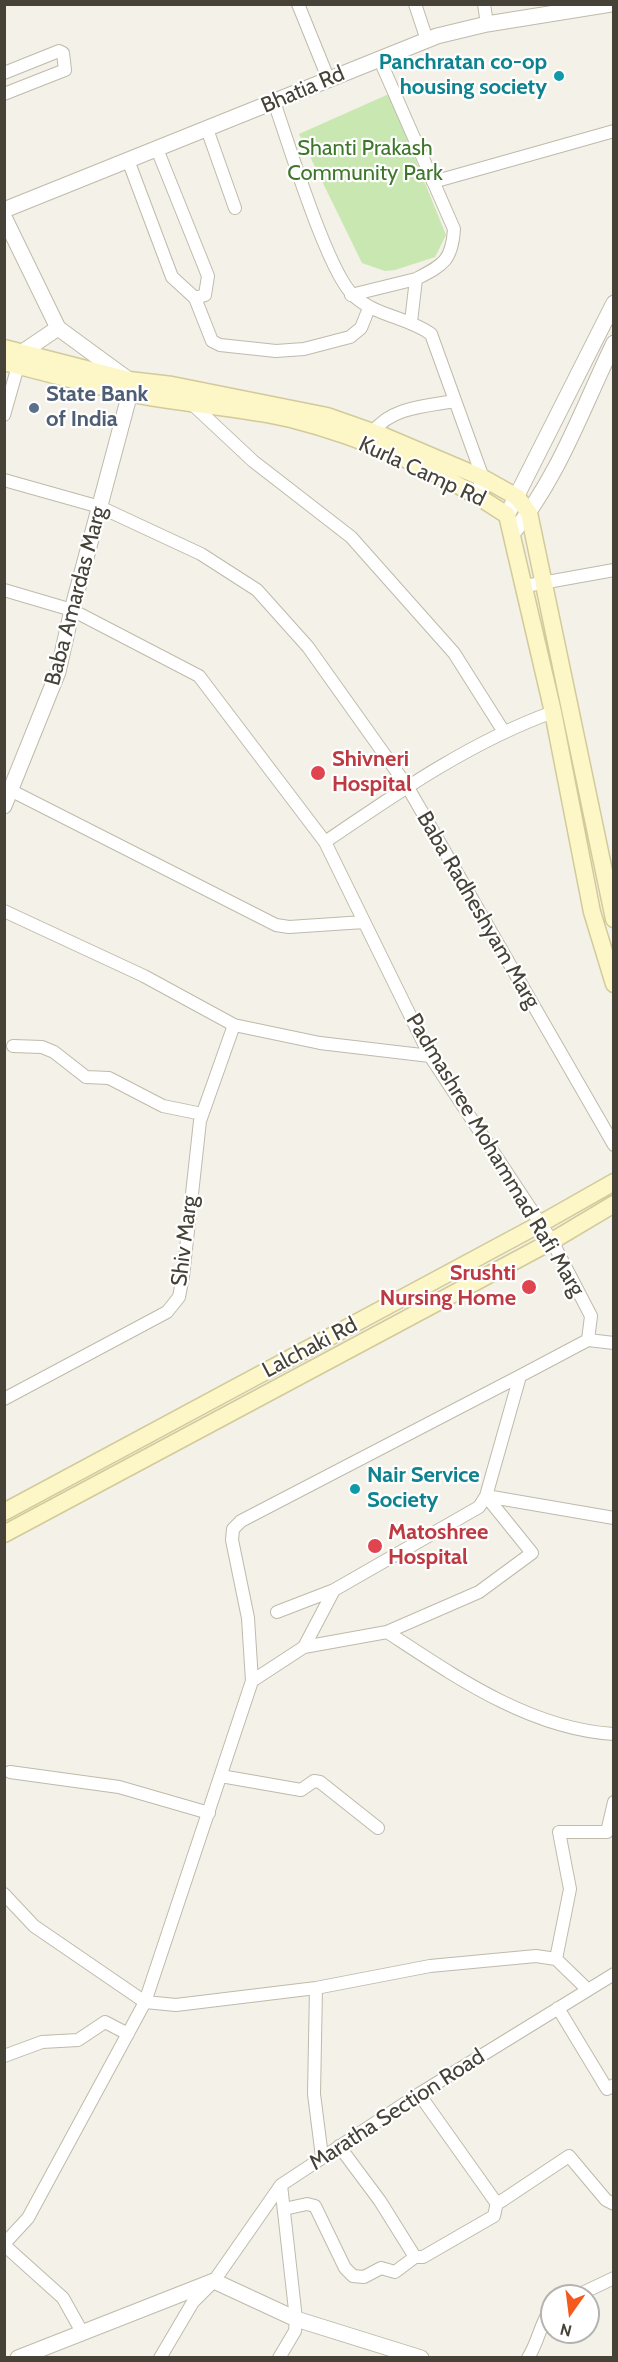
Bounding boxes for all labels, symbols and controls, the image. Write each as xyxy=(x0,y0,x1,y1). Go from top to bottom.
place label: Panchratan co-op housing society xyxy=(379,50,547,101)
street label: Bhatia Rd xyxy=(257,61,349,119)
marker: Panchratan co-op housing society xyxy=(552,69,566,83)
park label: Shanti Prakash Community Park xyxy=(287,136,443,188)
place label: State Bank of India xyxy=(46,382,148,434)
marker: State Bank of India xyxy=(27,401,41,415)
street label: Kurla Camp Rd xyxy=(354,431,490,513)
street label: Baba Amardas Marg xyxy=(39,504,113,688)
place label: Shivneri Hospital xyxy=(332,747,412,798)
marker: Shivneri Hospital xyxy=(309,764,327,782)
street label: Baba Radheshyam Marg xyxy=(411,807,545,1013)
street label: Padmashree Mohammad Rafi Marg xyxy=(400,1009,590,1301)
street label: Shiv Marg xyxy=(166,1194,204,1288)
place label: Srushti Nursing Home xyxy=(380,1261,516,1312)
marker: Srushti Nursing Home xyxy=(520,1278,538,1296)
street label: Lalchaki Rd xyxy=(258,1312,362,1384)
place label: Nair Service Society xyxy=(367,1463,480,1514)
marker: Nair Service Society xyxy=(348,1482,362,1496)
place label: Matoshree Hospital xyxy=(388,1520,488,1572)
marker: Matoshree Hospital xyxy=(366,1537,384,1555)
street label: Maratha Section Road xyxy=(304,2044,490,2176)
north arrow xyxy=(540,2284,600,2344)
text: N xyxy=(558,2319,574,2341)

